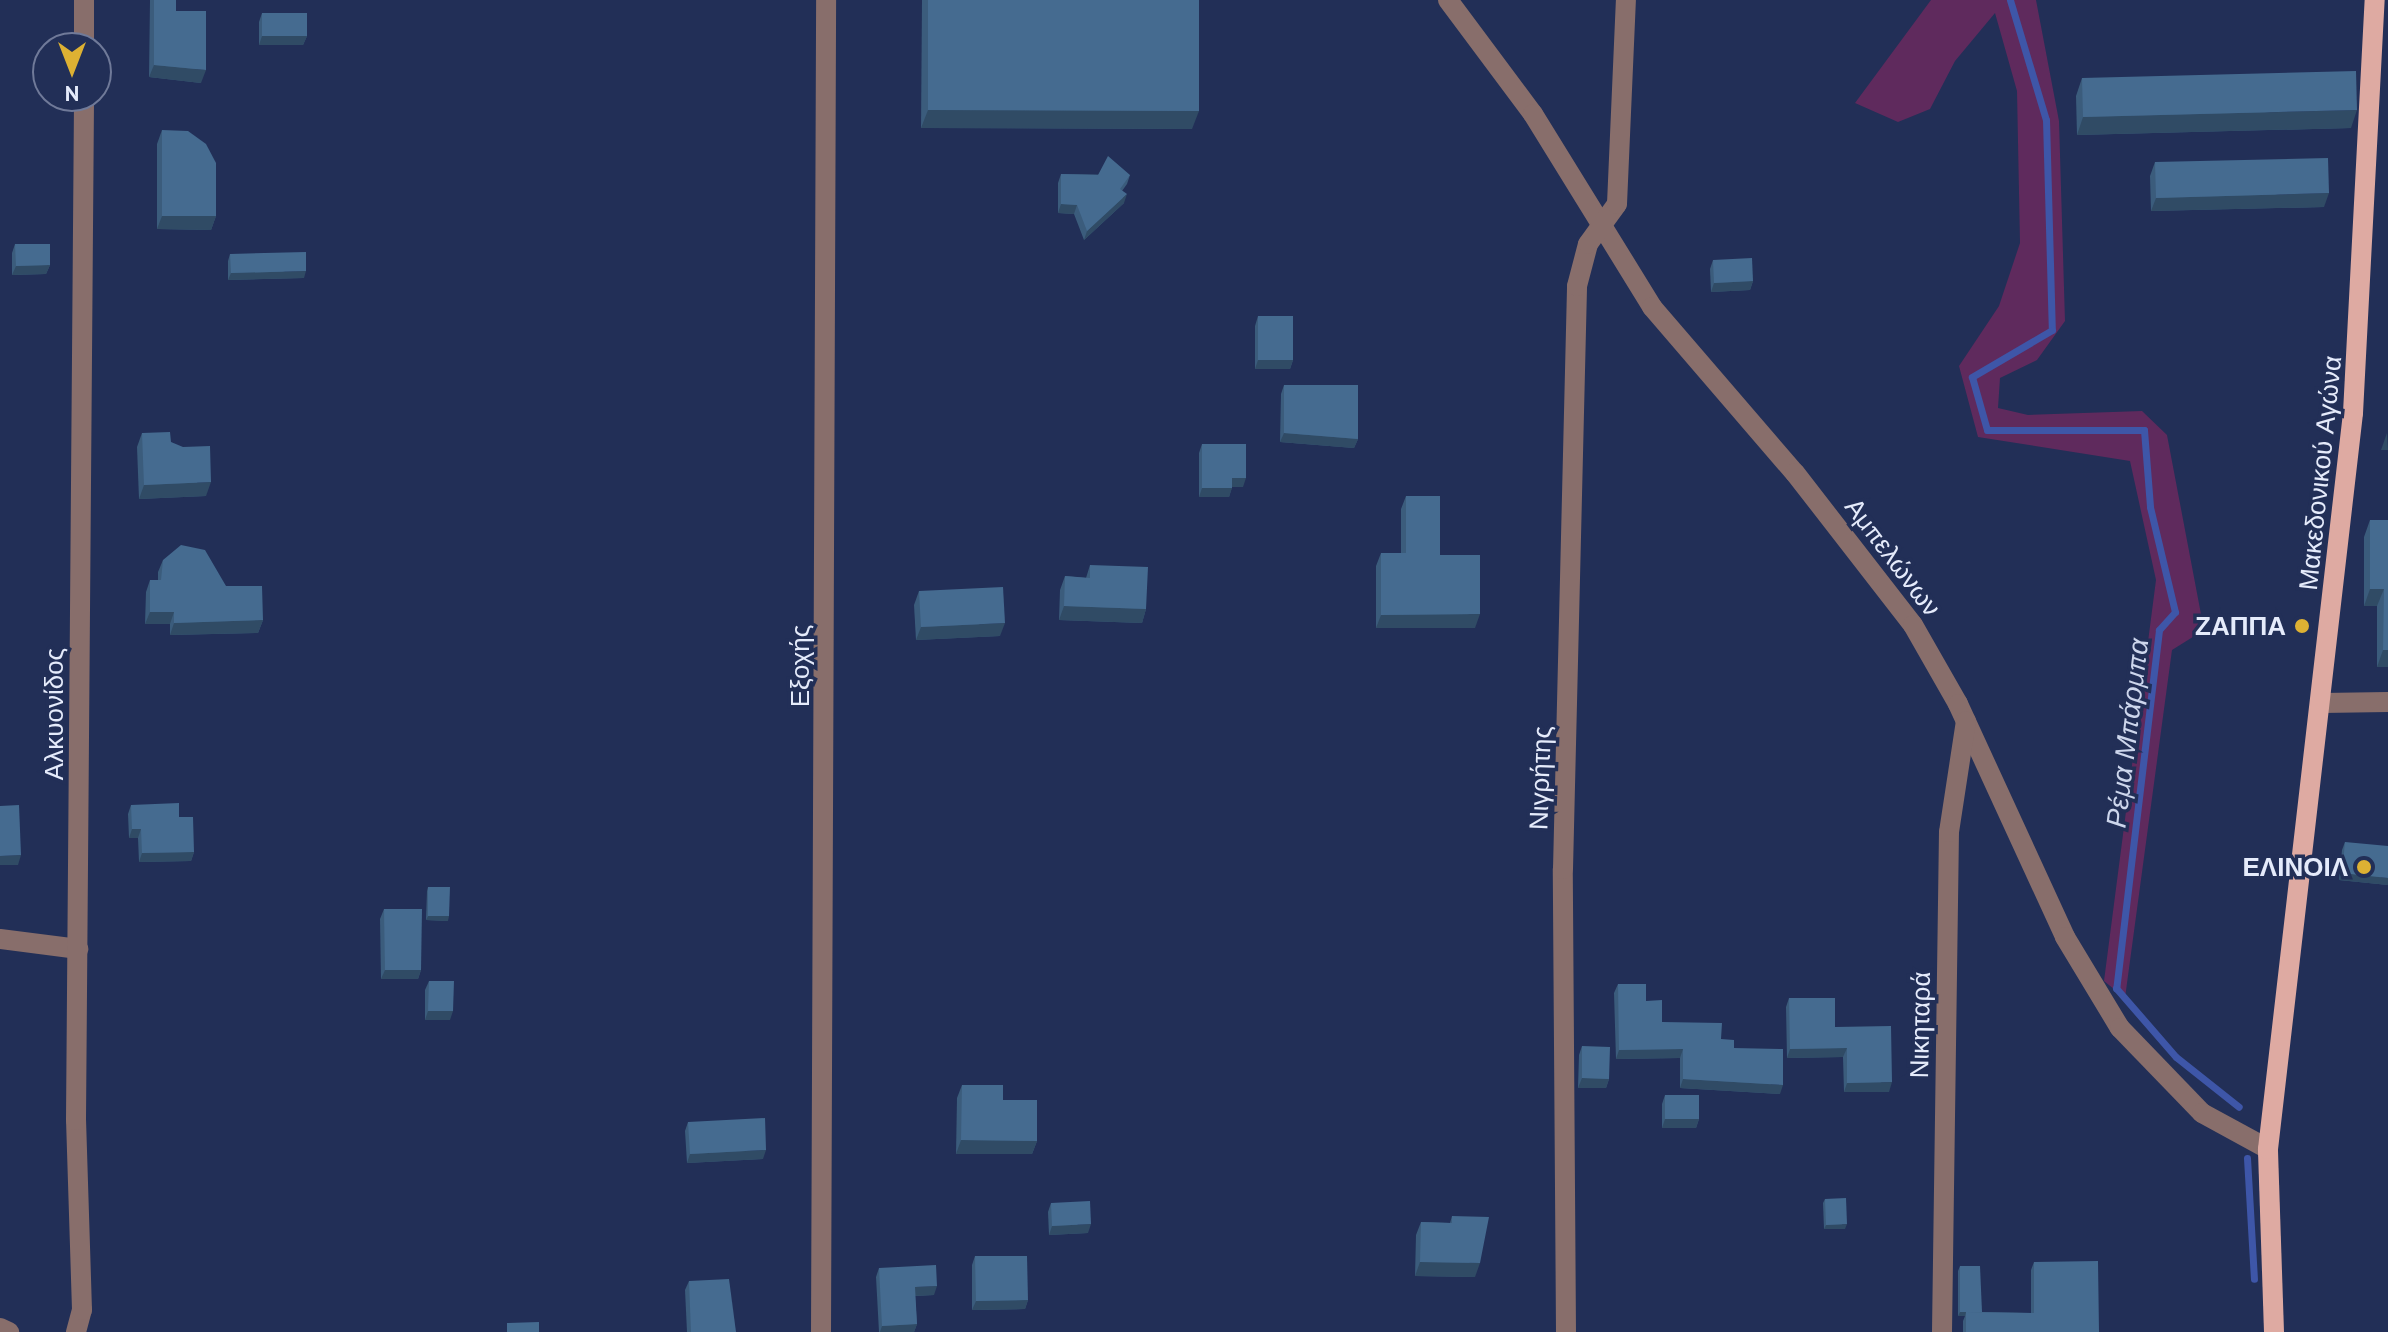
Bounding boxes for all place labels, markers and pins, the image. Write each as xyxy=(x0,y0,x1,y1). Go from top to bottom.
place label: ΖΑΠΠΑ xyxy=(2195,610,2286,642)
marker: ΖΑΠΠΑ xyxy=(2293,617,2311,635)
place label: ΕΛΙΝΟΙΛ xyxy=(2243,851,2348,883)
marker: ΕΛΙΝΟΙΛ xyxy=(2355,858,2373,876)

